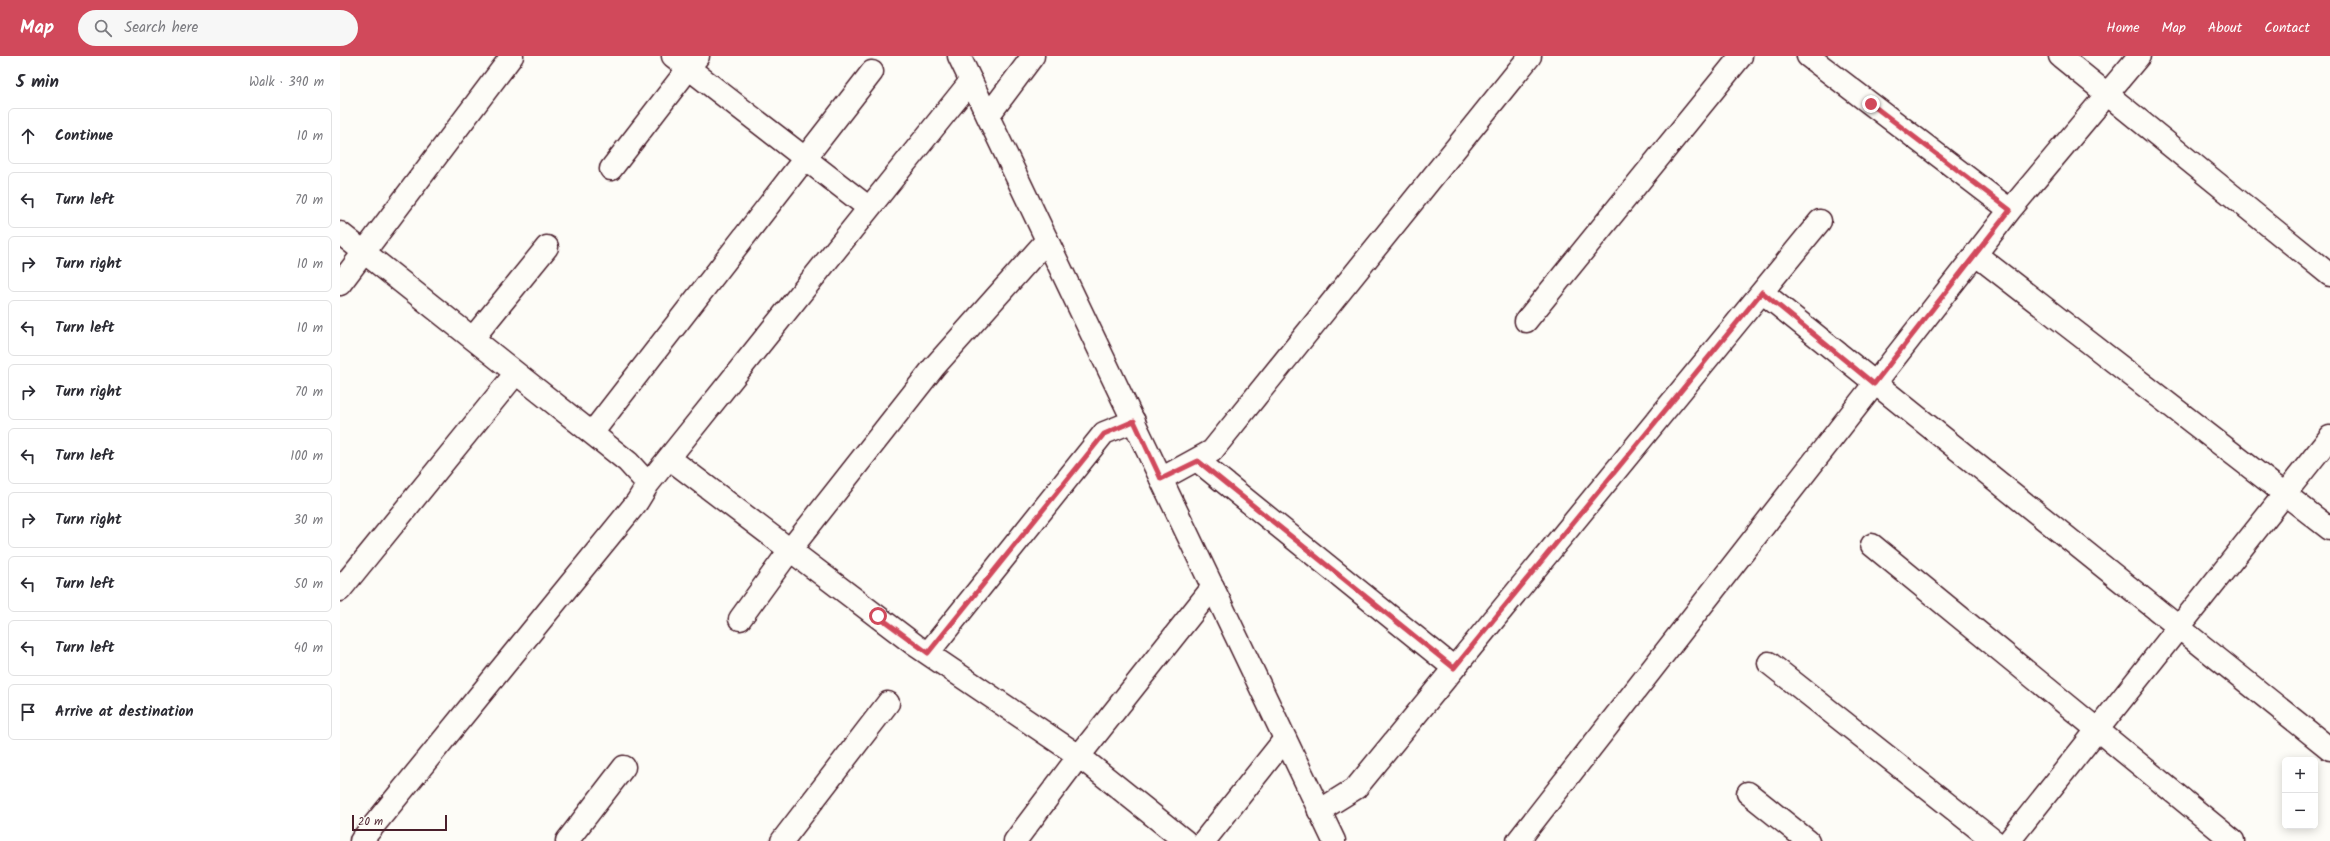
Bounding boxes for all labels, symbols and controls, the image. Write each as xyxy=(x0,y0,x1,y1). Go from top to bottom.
search box xyxy=(78,10,358,46)
text: Map xyxy=(20,13,54,43)
text: Search here xyxy=(124,16,198,40)
icon: search xyxy=(92,17,114,39)
text: Home xyxy=(2106,17,2140,39)
text: Map xyxy=(2162,17,2186,39)
text: About xyxy=(2208,17,2242,39)
text: Contact xyxy=(2264,17,2310,39)
text: 5 min xyxy=(16,69,59,96)
text: Walk · 390 m xyxy=(249,72,324,93)
route end xyxy=(1862,95,1880,113)
text: Continue xyxy=(55,124,113,148)
icon: ahead xyxy=(17,125,39,147)
text: 10 m xyxy=(297,126,323,147)
text: Turn left xyxy=(55,188,115,212)
icon: left xyxy=(17,189,39,211)
text: 70 m xyxy=(295,190,323,211)
text: Turn right xyxy=(55,252,122,276)
icon: right xyxy=(17,253,39,275)
text: 10 m xyxy=(297,254,323,275)
text: Turn left xyxy=(55,316,115,340)
icon: left xyxy=(17,317,39,339)
text: 10 m xyxy=(297,318,323,339)
text: Turn right xyxy=(55,380,122,404)
icon: right xyxy=(17,381,39,403)
text: 70 m xyxy=(295,382,323,403)
text: Turn left xyxy=(55,444,115,468)
icon: left xyxy=(17,445,39,467)
text: 100 m xyxy=(290,446,323,467)
text: Turn right xyxy=(55,508,122,532)
icon: right xyxy=(17,509,39,531)
text: 30 m xyxy=(294,510,323,531)
text: Turn left xyxy=(55,572,115,596)
icon: left xyxy=(17,573,39,595)
text: 50 m xyxy=(294,574,323,595)
route start xyxy=(869,607,887,625)
text: Turn left xyxy=(55,636,115,660)
icon: left xyxy=(17,637,39,659)
text: 40 m xyxy=(294,638,323,659)
text: Arrive at destination xyxy=(55,700,194,724)
icon: arrive xyxy=(17,701,39,723)
map controls xyxy=(2282,757,2318,829)
button: + xyxy=(2282,757,2318,793)
button: − xyxy=(2282,793,2318,829)
scale bar xyxy=(352,813,447,832)
text: 20 m xyxy=(358,813,383,831)

